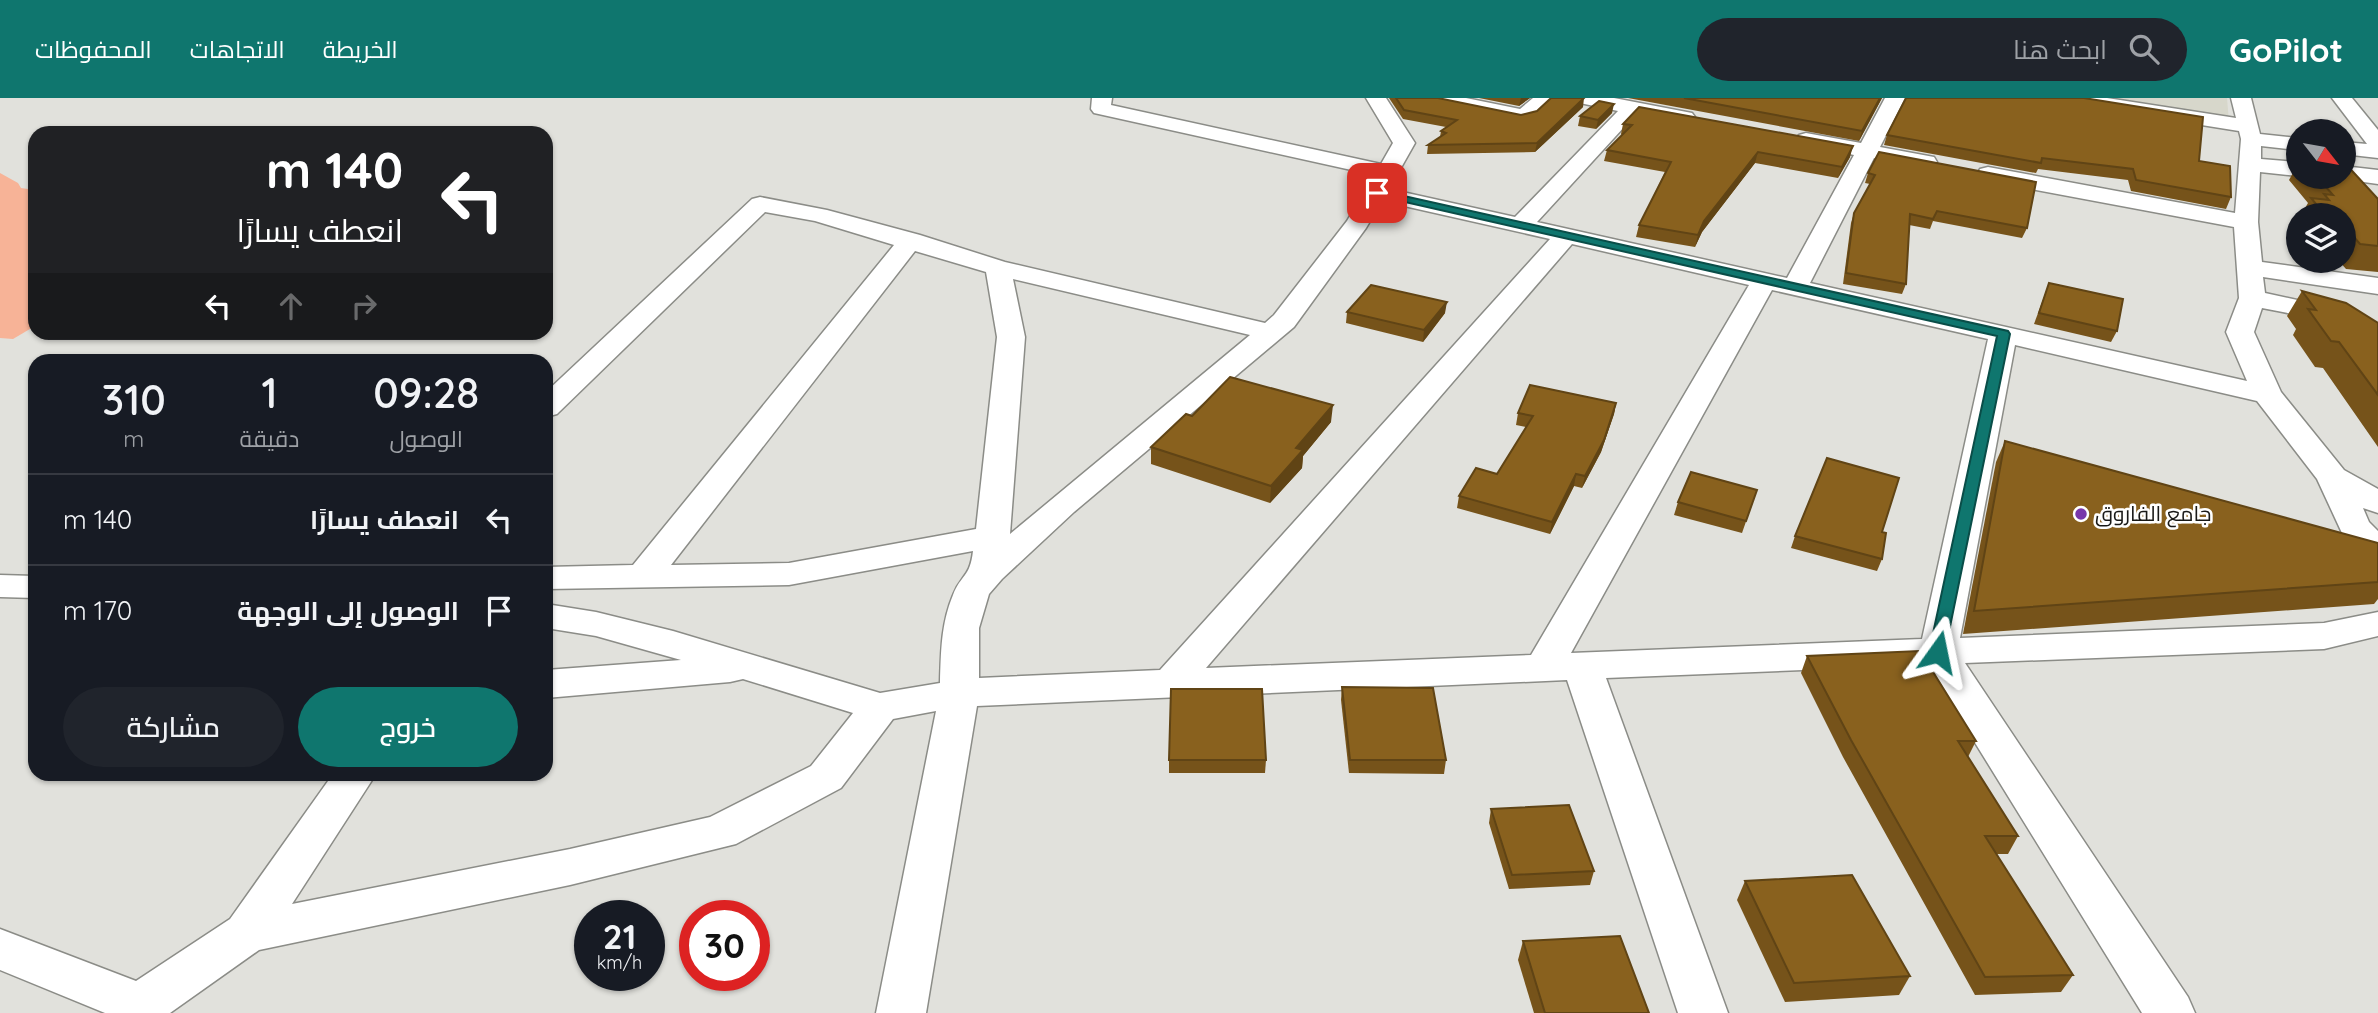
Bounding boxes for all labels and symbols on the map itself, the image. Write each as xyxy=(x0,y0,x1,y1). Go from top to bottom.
north arrow xyxy=(2286,119,2356,189)
pin xyxy=(1347,163,1407,223)
place label: جامع الفاروق xyxy=(2095,500,2211,528)
marker: جامع الفاروق xyxy=(2073,506,2089,522)
position arrow xyxy=(1901,615,1975,689)
speed limit sign: 30 xyxy=(679,900,770,991)

